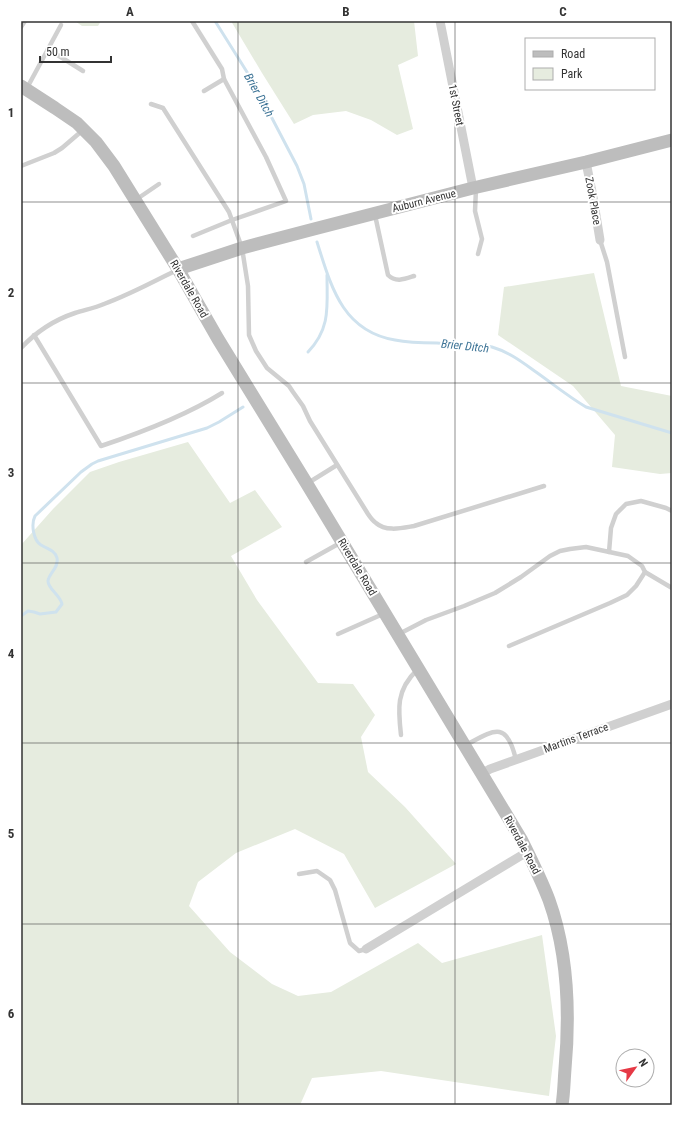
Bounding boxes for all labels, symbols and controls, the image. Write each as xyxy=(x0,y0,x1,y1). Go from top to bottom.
text: A xyxy=(126,4,134,19)
text: B xyxy=(342,4,350,19)
text: C xyxy=(559,4,567,19)
scale bar xyxy=(40,38,111,64)
legend xyxy=(525,38,655,90)
text: 50 m xyxy=(46,45,70,59)
text: Road xyxy=(561,47,585,61)
text: Park xyxy=(561,67,583,81)
water label: Brier Ditch xyxy=(241,71,277,120)
street label: 1st Street xyxy=(446,83,466,127)
text: 1 xyxy=(8,105,14,120)
street label: Zook Place xyxy=(582,176,604,226)
street label: Auburn Avenue xyxy=(391,187,457,215)
street label: Riverdale Road xyxy=(167,258,211,320)
text: 2 xyxy=(8,285,15,300)
water label: Brier Ditch xyxy=(440,337,490,356)
text: 3 xyxy=(8,465,14,480)
street label: Riverdale Road xyxy=(335,536,379,598)
text: 4 xyxy=(8,646,15,661)
street label: Martins Terrace xyxy=(542,720,610,756)
street label: Riverdale Road xyxy=(501,814,543,876)
text: 5 xyxy=(8,826,15,841)
text: 6 xyxy=(8,1006,15,1021)
north arrow xyxy=(615,1048,655,1088)
text: N xyxy=(636,1056,650,1069)

